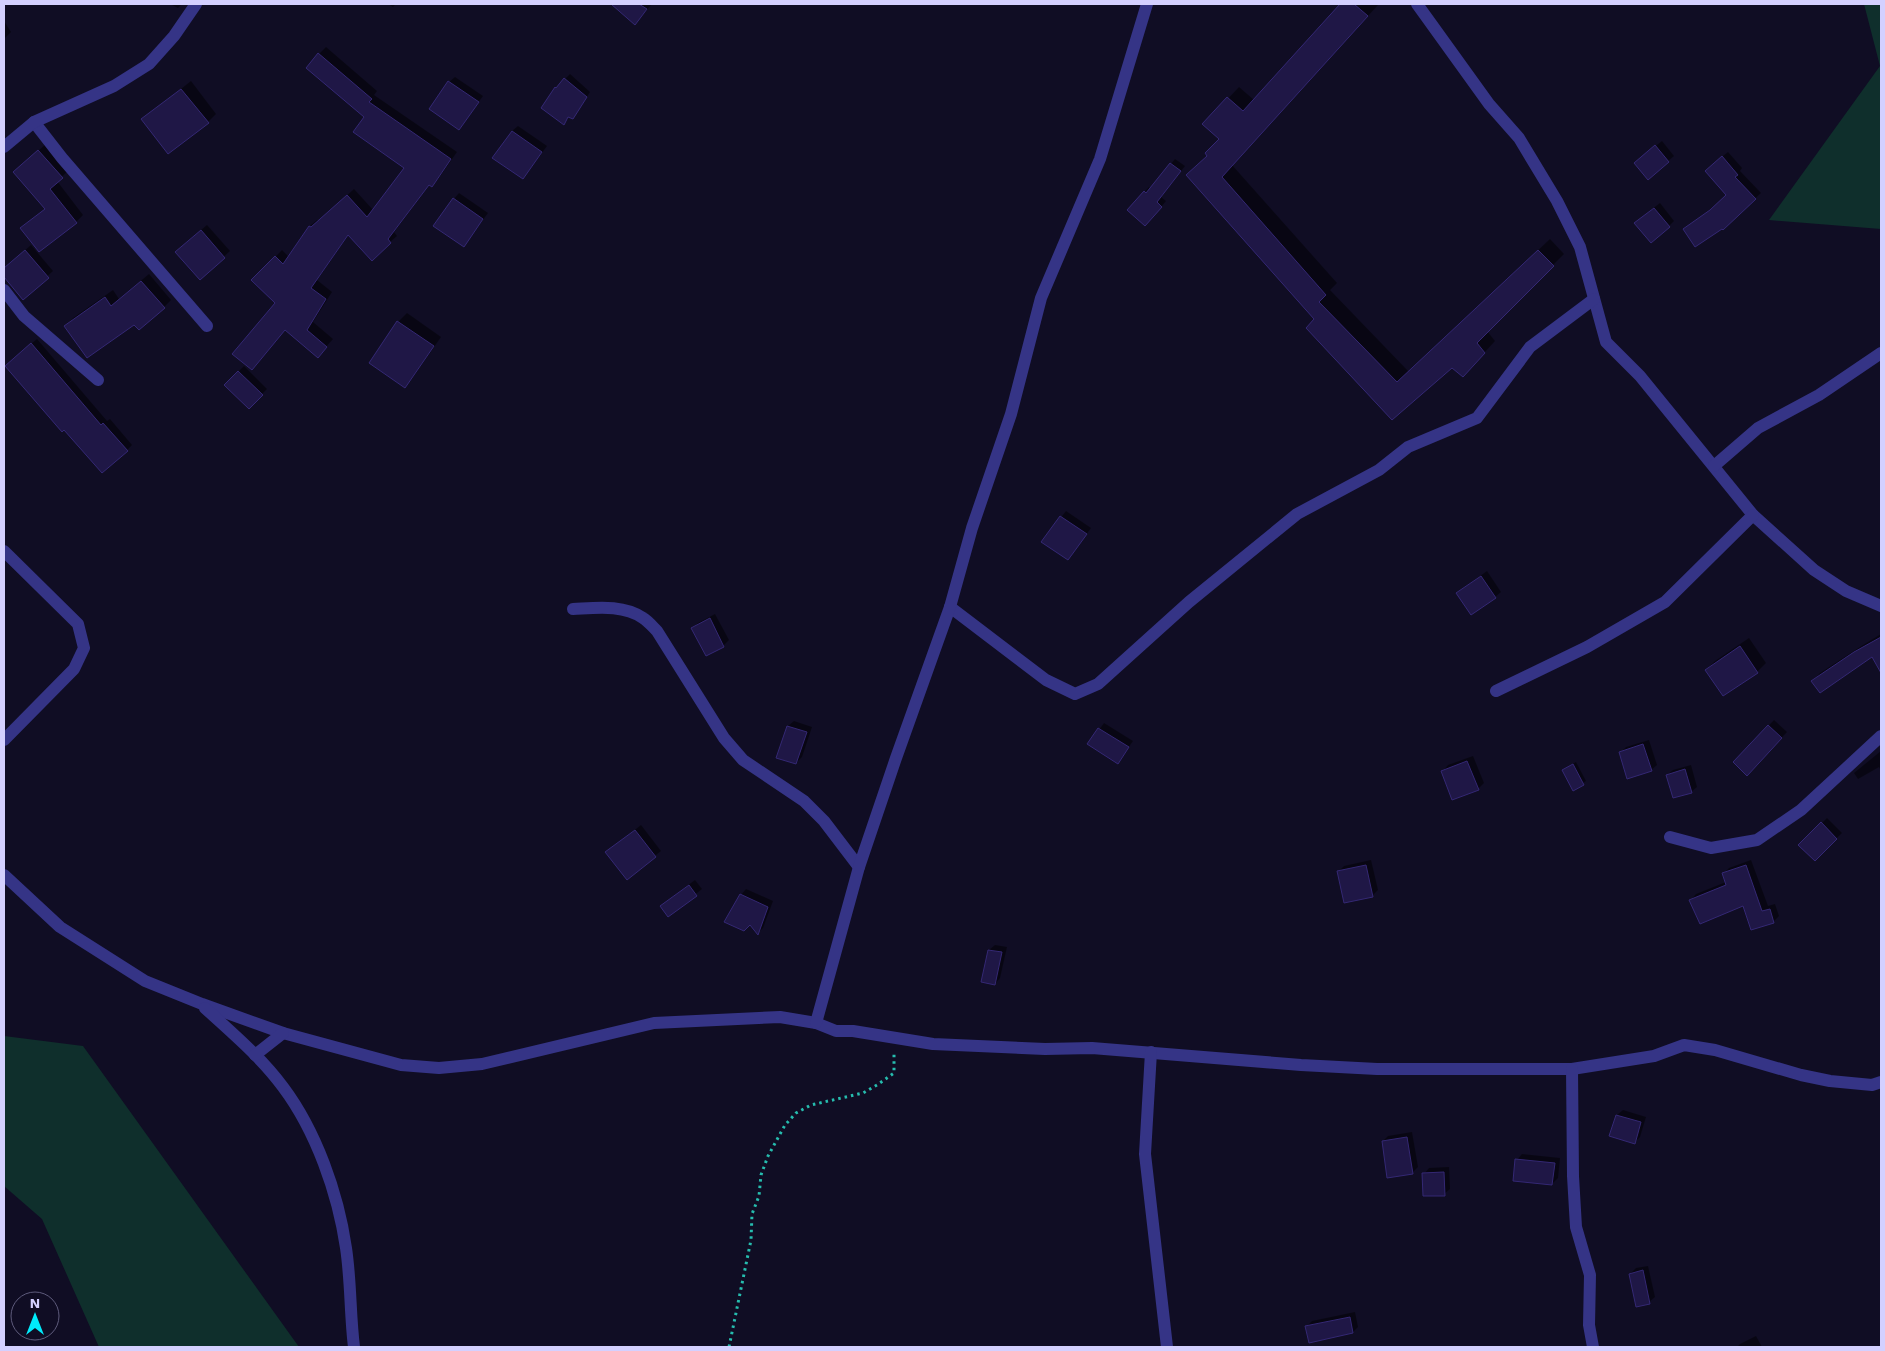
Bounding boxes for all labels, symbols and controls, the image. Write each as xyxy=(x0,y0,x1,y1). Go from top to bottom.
north arrow xyxy=(10,1291,60,1341)
text: N xyxy=(30,1295,40,1311)

